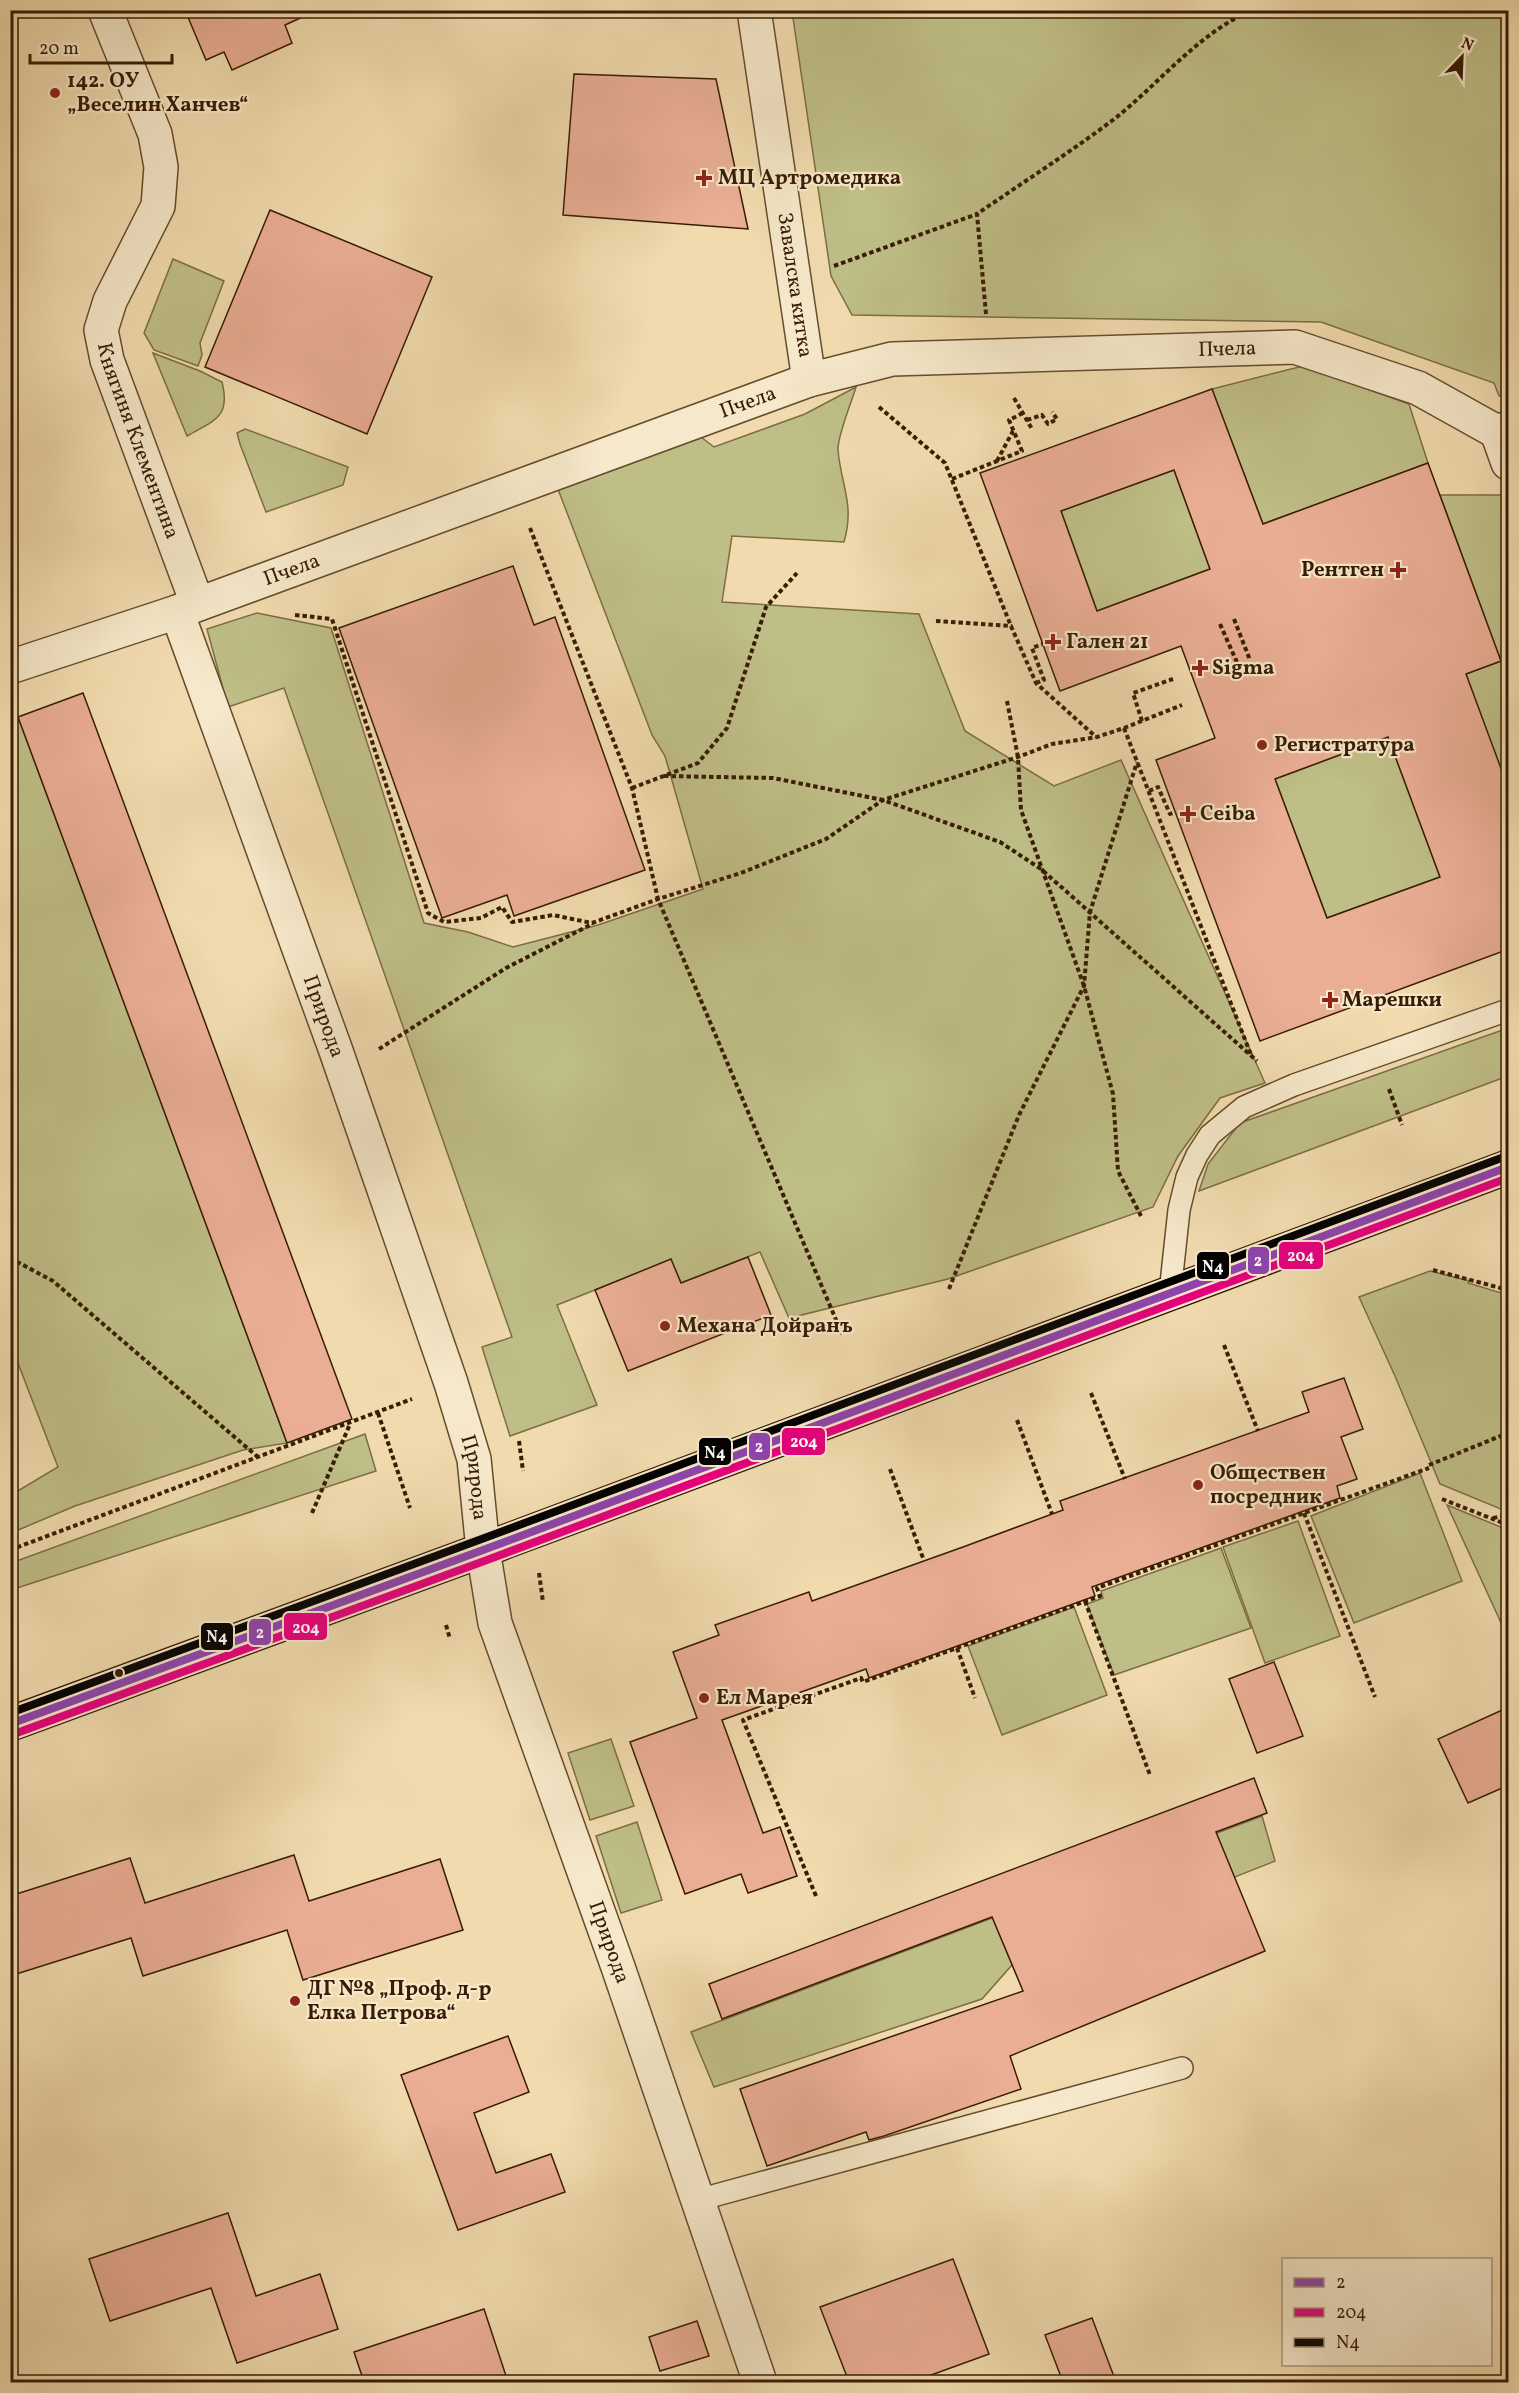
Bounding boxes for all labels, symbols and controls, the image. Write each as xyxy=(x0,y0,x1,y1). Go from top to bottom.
scale bar xyxy=(30,27,172,65)
north arrow xyxy=(1432,27,1492,87)
text: N xyxy=(1457,33,1477,58)
text: 20 m xyxy=(39,37,79,62)
place label: 142. ОУ „Веселин Ханчев“ xyxy=(67,67,249,120)
marker: 142. ОУ „Веселин Ханчев“ xyxy=(48,86,62,100)
place label: МЦ Артромедика xyxy=(718,164,901,193)
marker: МЦ Артромедика xyxy=(695,169,713,187)
street label: Завалска китка xyxy=(770,210,820,360)
street label: Пчела xyxy=(1198,334,1257,364)
street label: Княгиня Клементина xyxy=(89,340,187,543)
street label: Пчела xyxy=(716,379,780,426)
street label: Пчела xyxy=(259,546,324,594)
place label: Рентген xyxy=(1301,556,1384,585)
marker: Рентген xyxy=(1389,561,1407,579)
place label: Гален 21 xyxy=(1066,628,1149,657)
marker: Гален 21 xyxy=(1044,633,1062,651)
place label: Sigma xyxy=(1212,654,1274,683)
marker: Sigma xyxy=(1193,661,1207,675)
place label: Регистратура xyxy=(1274,731,1415,760)
marker: Регистратура xyxy=(1255,738,1269,752)
place label: Ceiba xyxy=(1200,800,1256,829)
marker: Ceiba xyxy=(1181,807,1195,821)
street label: Природа xyxy=(295,971,352,1062)
place label: Марешки xyxy=(1342,986,1442,1015)
marker: Марешки xyxy=(1323,993,1337,1007)
line badge: 204 xyxy=(1278,1241,1324,1270)
line badge: 2 xyxy=(1247,1246,1270,1275)
text: 204 xyxy=(1287,1246,1315,1268)
line badge: N4 xyxy=(1196,1251,1230,1280)
text: 2 xyxy=(1254,1251,1262,1273)
text: N4 xyxy=(1202,1257,1224,1279)
place label: Механа Дойранъ xyxy=(677,1312,853,1341)
marker: Механа Дойранъ xyxy=(658,1319,672,1333)
line badge: 204 xyxy=(781,1427,826,1456)
street label: Природа xyxy=(453,1431,494,1521)
line badge: 2 xyxy=(748,1432,771,1461)
text: 204 xyxy=(790,1432,818,1454)
line badge: N4 xyxy=(698,1437,732,1466)
text: 2 xyxy=(755,1437,763,1459)
text: N4 xyxy=(704,1443,726,1465)
place label: Обществен посредник xyxy=(1210,1459,1326,1512)
marker: Обществен посредник xyxy=(1191,1478,1205,1492)
line badge: 204 xyxy=(283,1612,328,1641)
line badge: 2 xyxy=(248,1618,272,1646)
text: 204 xyxy=(292,1618,320,1640)
line badge: N4 xyxy=(200,1622,234,1651)
text: 2 xyxy=(256,1623,264,1645)
text: N4 xyxy=(206,1627,228,1649)
unlabelled marker xyxy=(113,1667,125,1679)
place label: Ел Марея xyxy=(716,1684,813,1713)
marker: Ел Марея xyxy=(697,1691,711,1705)
street label: Природа xyxy=(581,1897,637,1987)
place label: ДГ №8 „Проф. д-р Елка Петрова“ xyxy=(307,1975,491,2028)
marker: ДГ №8 „Проф. д-р Елка Петрова“ xyxy=(288,1994,302,2008)
legend xyxy=(1282,2258,1492,2366)
text: 2 xyxy=(1336,2271,1346,2296)
text: 204 xyxy=(1336,2301,1367,2326)
text: N4 xyxy=(1336,2331,1360,2356)

